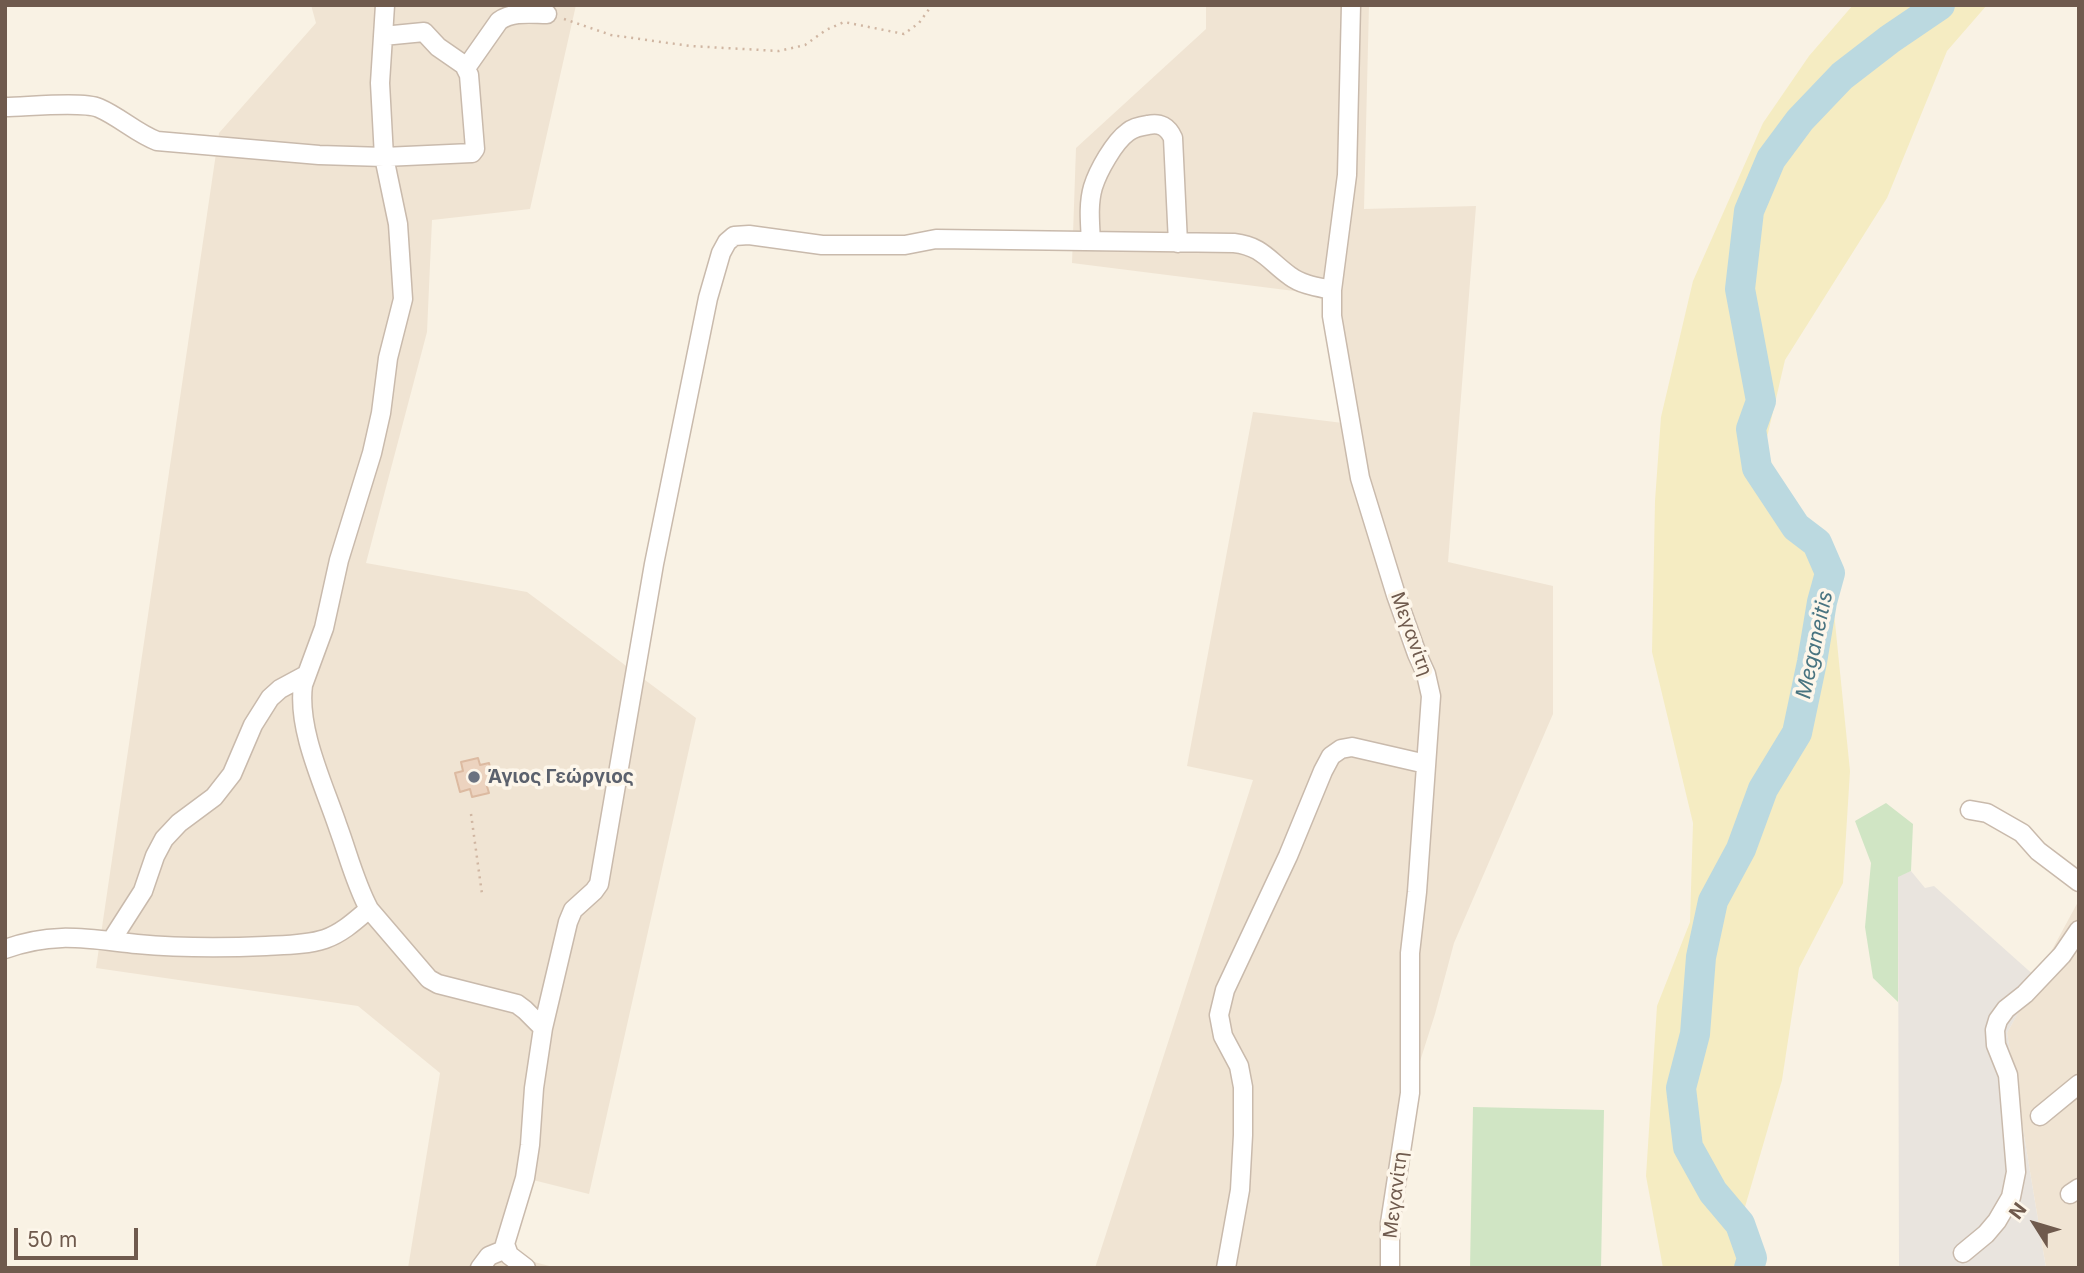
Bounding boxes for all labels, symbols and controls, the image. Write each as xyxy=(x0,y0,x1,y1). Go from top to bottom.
street label: Μεγανίτη xyxy=(1385,589,1437,679)
water label: Meganeitis xyxy=(1791,589,1839,701)
place label: Άγιος Γεώργιος xyxy=(488,766,634,788)
marker: Άγιος Γεώργιος xyxy=(466,769,482,785)
street label: Μεγανίτη xyxy=(1379,1150,1413,1240)
north arrow xyxy=(2000,1189,2070,1259)
text: N xyxy=(2004,1198,2031,1224)
scale bar xyxy=(18,1214,142,1258)
text: 50 m xyxy=(27,1227,77,1252)

